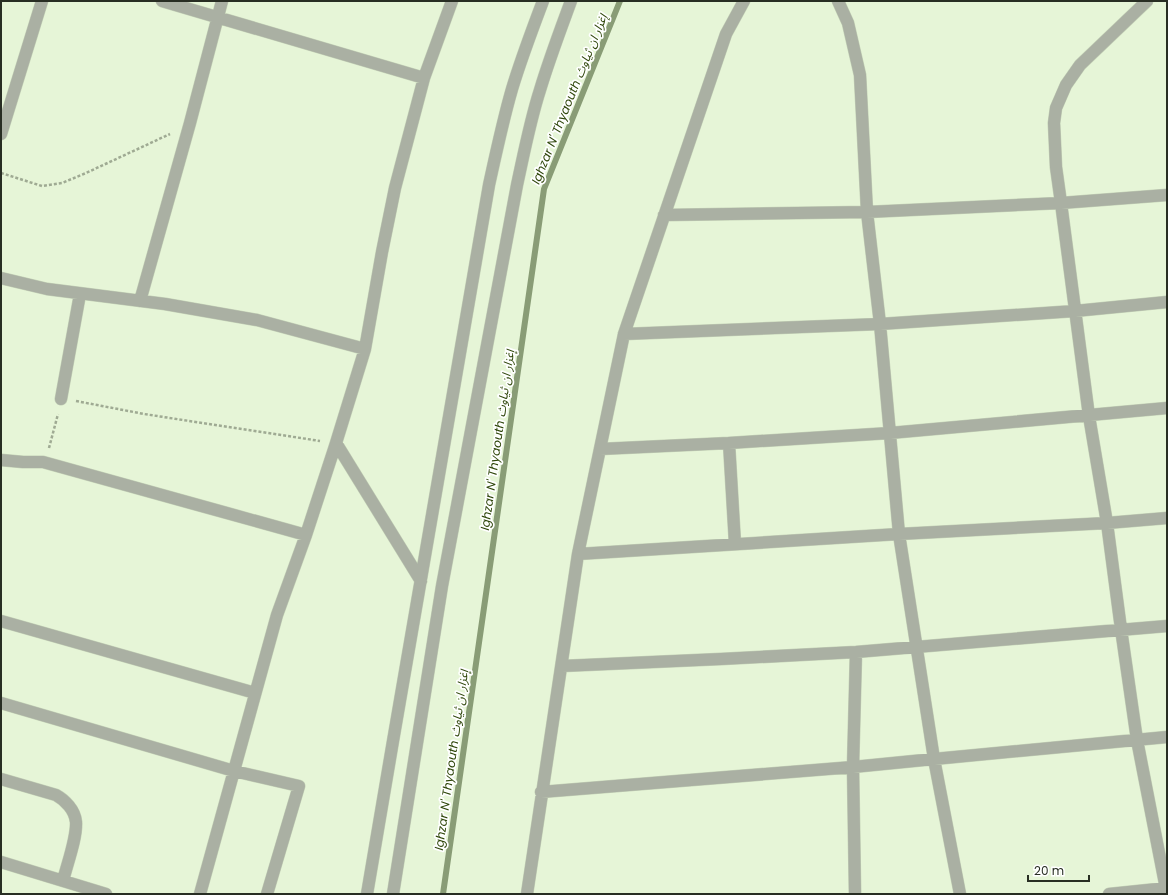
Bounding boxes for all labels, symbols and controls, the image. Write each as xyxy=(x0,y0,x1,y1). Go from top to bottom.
water label: Ighzar N' Thyaouth إغزار ان ثياوث xyxy=(527,10,611,187)
water label: Ighzar N' Thyaouth إغزار ان ثياوث xyxy=(476,348,518,531)
water label: Ighzar N' Thyaouth إغزار ان ثياوث xyxy=(430,668,472,851)
scale bar xyxy=(1028,857,1089,883)
text: 20 m xyxy=(1034,862,1064,879)

